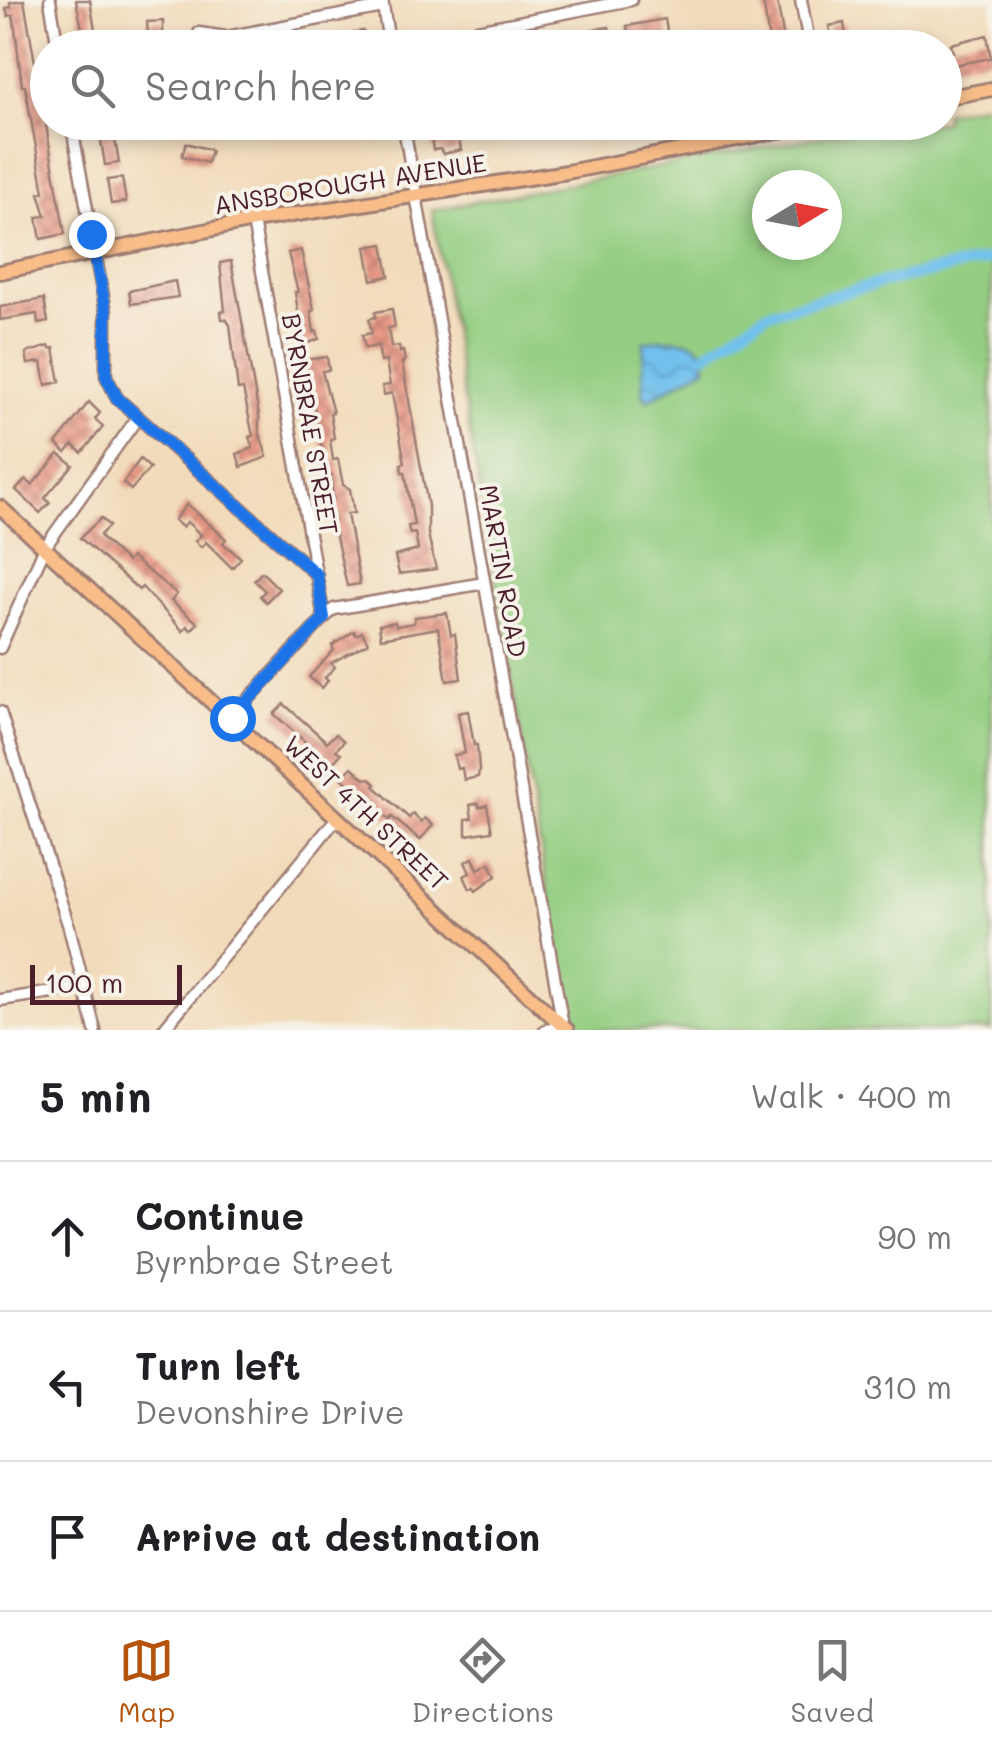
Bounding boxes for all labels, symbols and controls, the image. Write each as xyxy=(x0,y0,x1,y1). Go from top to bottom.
search box xyxy=(30,30,962,140)
icon: search xyxy=(65,58,120,113)
text: Search here xyxy=(145,60,376,110)
street label: ANSBOROUGH AVENUE xyxy=(211,146,488,220)
north arrow xyxy=(752,170,842,260)
route end xyxy=(69,212,115,258)
street label: BYRNBRAE STREET xyxy=(276,311,346,537)
street label: MARTIN ROAD xyxy=(473,482,535,660)
route start xyxy=(210,696,256,742)
street label: WEST 4TH STREET xyxy=(278,728,456,897)
scale bar xyxy=(30,960,182,1004)
text: 100 m xyxy=(45,964,123,1000)
text: 5 min xyxy=(40,1068,151,1123)
text: Walk · 400 m xyxy=(750,1074,952,1116)
text: Continue xyxy=(135,1190,304,1240)
icon: ahead xyxy=(40,1209,95,1264)
text: 90 m xyxy=(878,1215,952,1257)
text: Byrnbrae Street xyxy=(135,1240,394,1282)
text: Turn left xyxy=(135,1340,301,1390)
icon: left xyxy=(40,1359,95,1414)
text: 310 m xyxy=(863,1365,952,1407)
text: Devonshire Drive xyxy=(135,1390,405,1432)
icon: arrive xyxy=(40,1509,95,1564)
text: Arrive at destination xyxy=(135,1511,540,1561)
tab: Map xyxy=(118,1633,175,1729)
tab: Directions xyxy=(412,1633,554,1729)
tab: Saved xyxy=(791,1633,874,1729)

